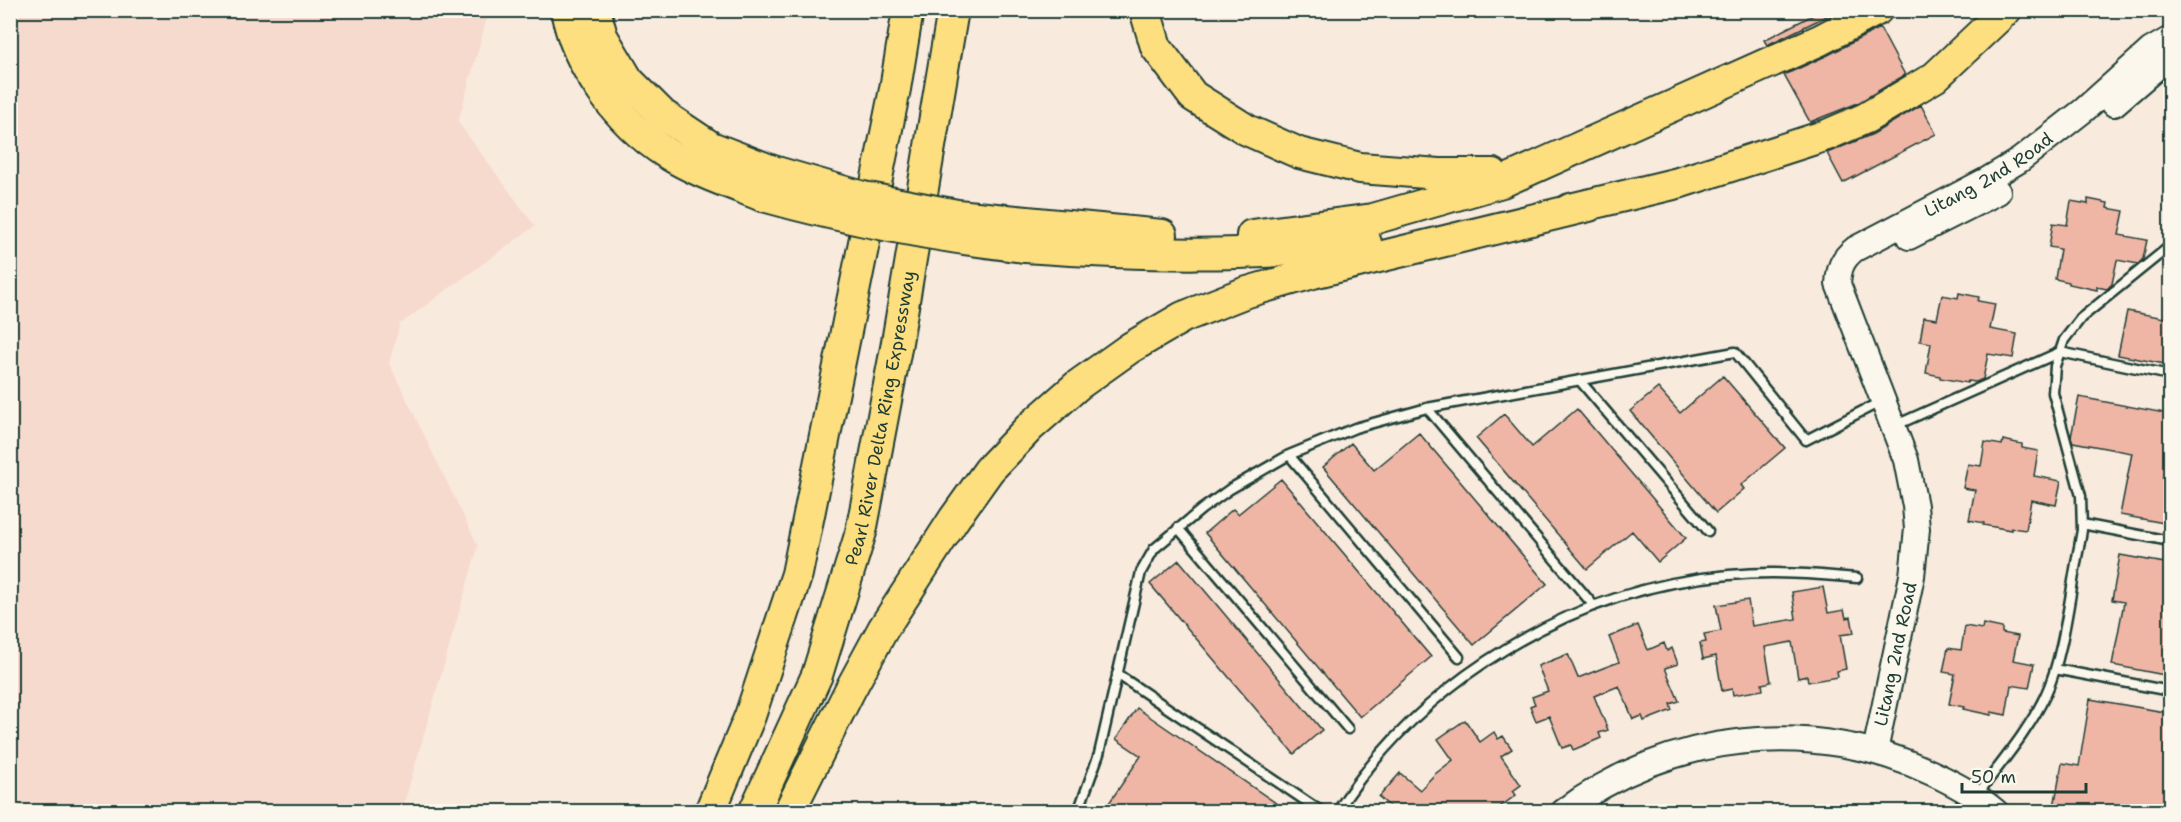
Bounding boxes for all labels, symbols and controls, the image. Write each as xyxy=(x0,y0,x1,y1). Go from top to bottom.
street label: Litang 2nd Road xyxy=(1920,127,2058,223)
street label: Pearl River Delta Ring Expressway xyxy=(839,269,921,569)
street label: Litang 2nd Road xyxy=(1869,580,1922,728)
scale bar xyxy=(1962,756,2086,794)
text: 50 m xyxy=(1971,765,2016,789)

